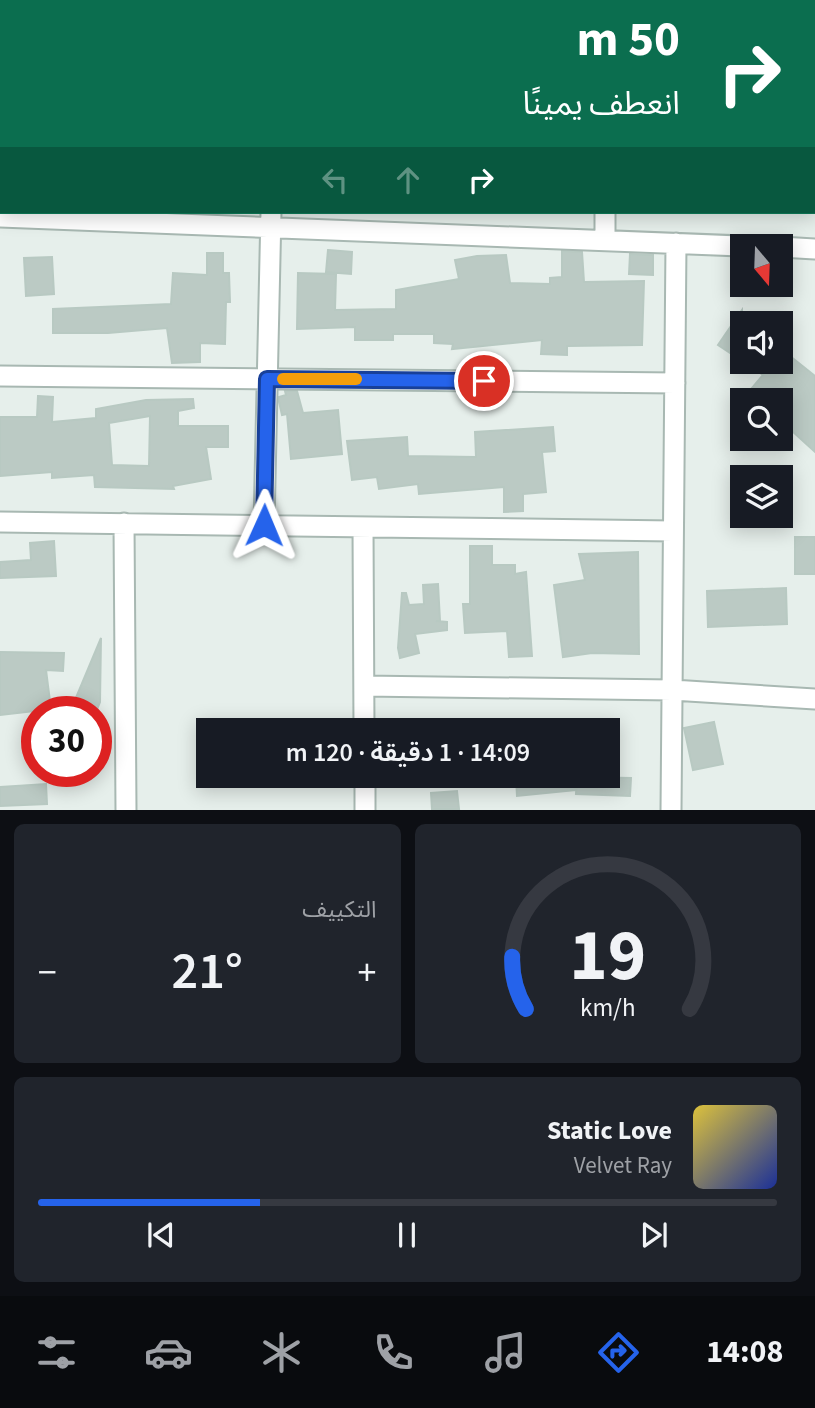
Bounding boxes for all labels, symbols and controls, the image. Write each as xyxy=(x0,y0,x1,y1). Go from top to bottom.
text: 50 m xyxy=(576,5,680,75)
icon: right xyxy=(704,28,795,119)
text: انعطف يمينًا xyxy=(523,81,680,127)
icon: left xyxy=(316,161,354,199)
icon: ahead xyxy=(389,161,427,199)
icon: right xyxy=(462,161,500,199)
north arrow xyxy=(730,234,793,298)
map controls xyxy=(730,234,793,528)
button: sound xyxy=(730,311,793,374)
pin xyxy=(454,351,514,411)
icon: arrive xyxy=(465,362,503,400)
button: search xyxy=(730,388,793,451)
button: layers xyxy=(730,465,793,528)
position arrow xyxy=(227,488,301,562)
speed limit sign: 30 xyxy=(21,696,112,787)
text: 14:09 · 1 دقيقة · 120 m xyxy=(286,734,530,771)
text: التكييف xyxy=(302,893,377,926)
text: 19 xyxy=(569,905,646,1009)
text: 21° xyxy=(172,935,243,1009)
text: − xyxy=(38,946,57,1000)
text: + xyxy=(358,946,376,1000)
text: km/h xyxy=(580,990,636,1026)
text: Static Love xyxy=(547,1112,672,1149)
text: Velvet Ray xyxy=(574,1149,672,1182)
icon: previous xyxy=(142,1216,180,1254)
icon: pause xyxy=(388,1216,426,1254)
icon: next xyxy=(635,1216,673,1254)
icon: filters xyxy=(32,1328,81,1377)
icon: car xyxy=(144,1328,193,1377)
icon: climate xyxy=(257,1328,306,1377)
icon: phone xyxy=(369,1328,418,1377)
icon: music xyxy=(481,1328,530,1377)
icon: directions xyxy=(594,1328,643,1377)
text: 14:08 xyxy=(706,1329,783,1375)

